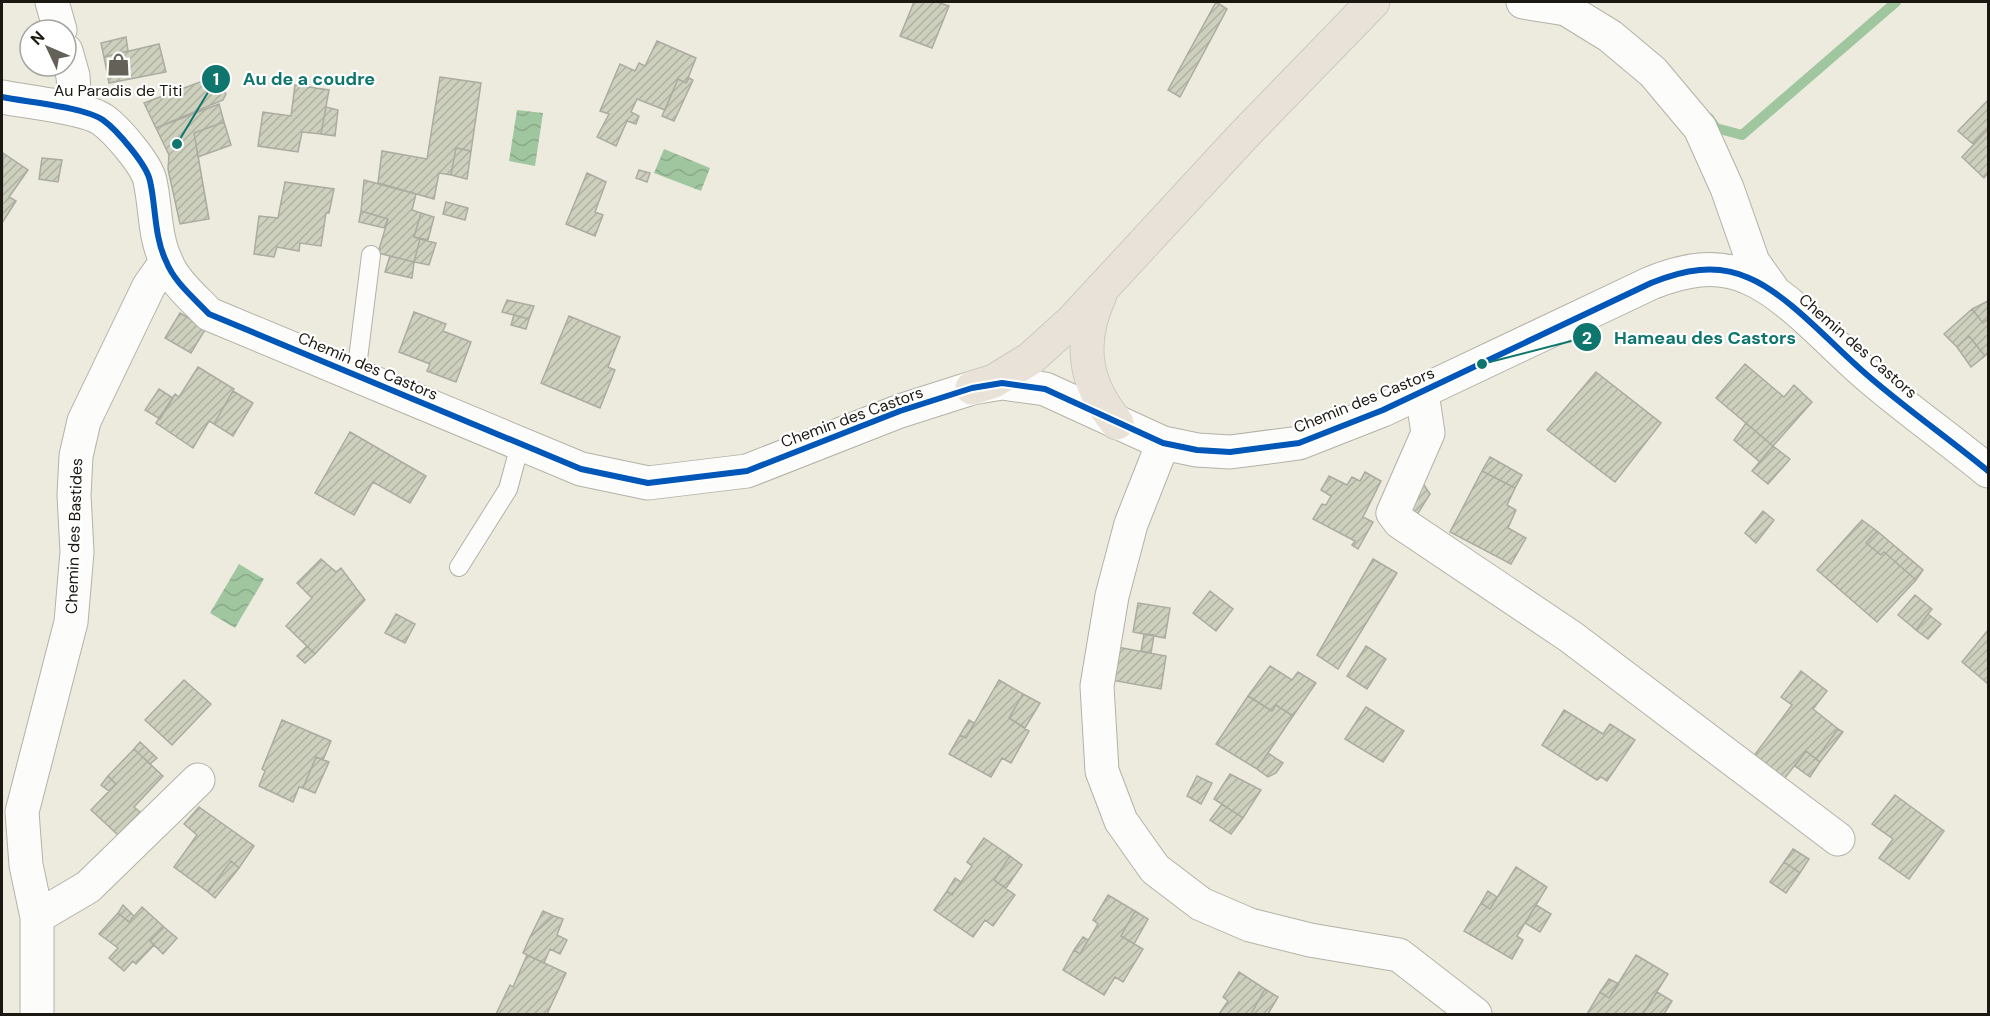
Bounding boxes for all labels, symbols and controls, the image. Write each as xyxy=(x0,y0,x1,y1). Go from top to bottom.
north arrow xyxy=(18,18,78,78)
text: N xyxy=(26,26,49,49)
shop icon: Au Paradis de Titi xyxy=(105,52,131,78)
callout: Au de a coudre xyxy=(201,61,387,97)
text: 1 xyxy=(213,67,219,91)
text: Au de a coudre xyxy=(243,67,375,91)
place label: Au Paradis de Titi xyxy=(54,80,182,101)
street label: Chemin des Castors xyxy=(1794,289,1922,403)
callout: Hameau des Castors xyxy=(1572,319,1808,355)
text: 2 xyxy=(1582,326,1592,350)
text: Hameau des Castors xyxy=(1614,326,1796,350)
street label: Chemin des Castors xyxy=(295,327,441,405)
street label: Chemin des Castors xyxy=(1290,362,1438,438)
street label: Chemin des Castors xyxy=(778,381,926,453)
street label: Chemin des Bastides xyxy=(61,458,87,614)

